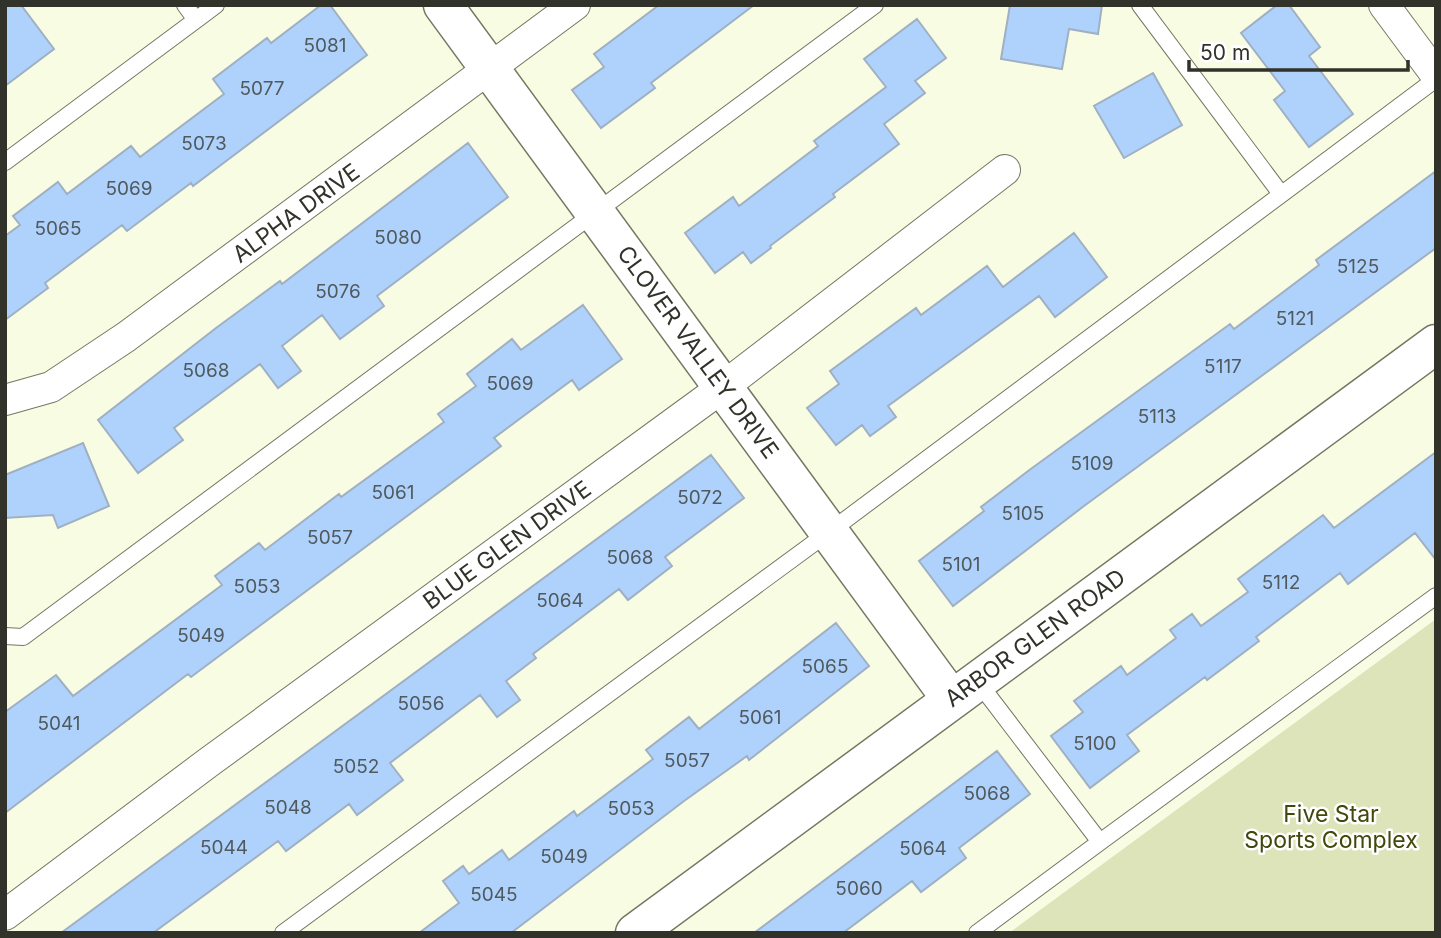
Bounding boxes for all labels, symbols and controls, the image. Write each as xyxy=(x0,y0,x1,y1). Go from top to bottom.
scale bar xyxy=(1189,28,1408,72)
house number: 5081 xyxy=(303,34,347,57)
text: 50 m xyxy=(1200,40,1250,65)
house number: 5077 xyxy=(239,77,285,100)
house number: 5073 xyxy=(181,132,227,155)
street label: ALPHA DRIVE xyxy=(227,158,365,268)
house number: 5069 xyxy=(105,177,153,200)
house number: 5065 xyxy=(35,217,81,240)
house number: 5080 xyxy=(374,226,422,249)
street label: CLOVER VALLEY DRIVE xyxy=(611,240,785,464)
house number: 5125 xyxy=(1337,255,1379,278)
house number: 5076 xyxy=(315,280,361,303)
house number: 5121 xyxy=(1276,307,1314,330)
house number: 5117 xyxy=(1204,355,1242,378)
house number: 5068 xyxy=(182,359,230,382)
house number: 5069 xyxy=(486,372,534,395)
house number: 5113 xyxy=(1138,405,1176,428)
house number: 5109 xyxy=(1070,452,1114,475)
street label: BLUE GLEN DRIVE xyxy=(418,475,596,615)
house number: 5061 xyxy=(371,481,415,504)
house number: 5072 xyxy=(677,486,723,509)
house number: 5105 xyxy=(1002,502,1044,525)
house number: 5057 xyxy=(307,526,353,549)
house number: 5068 xyxy=(606,546,654,569)
house number: 5101 xyxy=(942,553,981,576)
street label: ARBOR GLEN ROAD xyxy=(939,563,1131,713)
house number: 5112 xyxy=(1262,571,1300,594)
house number: 5053 xyxy=(234,575,280,598)
house number: 5064 xyxy=(536,589,584,612)
house number: 5049 xyxy=(177,624,225,647)
house number: 5065 xyxy=(802,655,848,678)
house number: 5056 xyxy=(398,692,444,715)
house number: 5061 xyxy=(738,706,782,729)
house number: 5041 xyxy=(37,712,81,735)
house number: 5100 xyxy=(1073,732,1117,755)
house number: 5057 xyxy=(664,749,710,772)
house number: 5052 xyxy=(333,755,379,778)
house number: 5068 xyxy=(963,782,1011,805)
house number: 5048 xyxy=(264,796,312,819)
house number: 5053 xyxy=(608,797,654,820)
park label: Five Star Sports Complex xyxy=(1244,800,1418,854)
house number: 5044 xyxy=(200,836,248,859)
house number: 5064 xyxy=(899,837,947,860)
house number: 5049 xyxy=(540,845,588,868)
house number: 5060 xyxy=(835,877,883,900)
house number: 5045 xyxy=(470,883,518,906)

